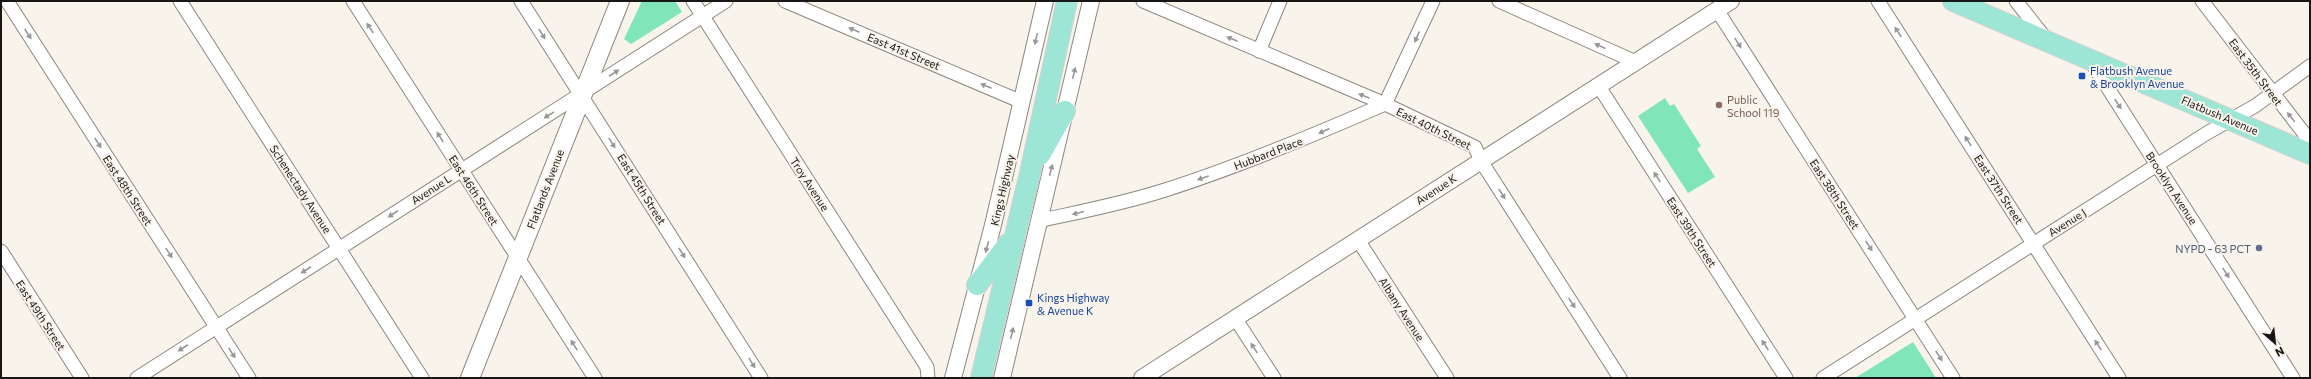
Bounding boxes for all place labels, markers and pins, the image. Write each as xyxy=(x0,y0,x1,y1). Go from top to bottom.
place label: Flatbush Avenue & Brooklyn Avenue xyxy=(2090,64,2184,90)
marker: Flatbush Avenue & Brooklyn Avenue xyxy=(2077,71,2087,81)
place label: Public School 119 xyxy=(1727,93,1780,119)
marker: Public School 119 xyxy=(1714,100,1724,110)
place label: NYPD - 63 PCT xyxy=(2175,242,2251,255)
marker: NYPD - 63 PCT xyxy=(2254,243,2264,253)
place label: Kings Highway & Avenue K xyxy=(1037,291,1110,317)
marker: Kings Highway & Avenue K xyxy=(1024,298,1034,308)

